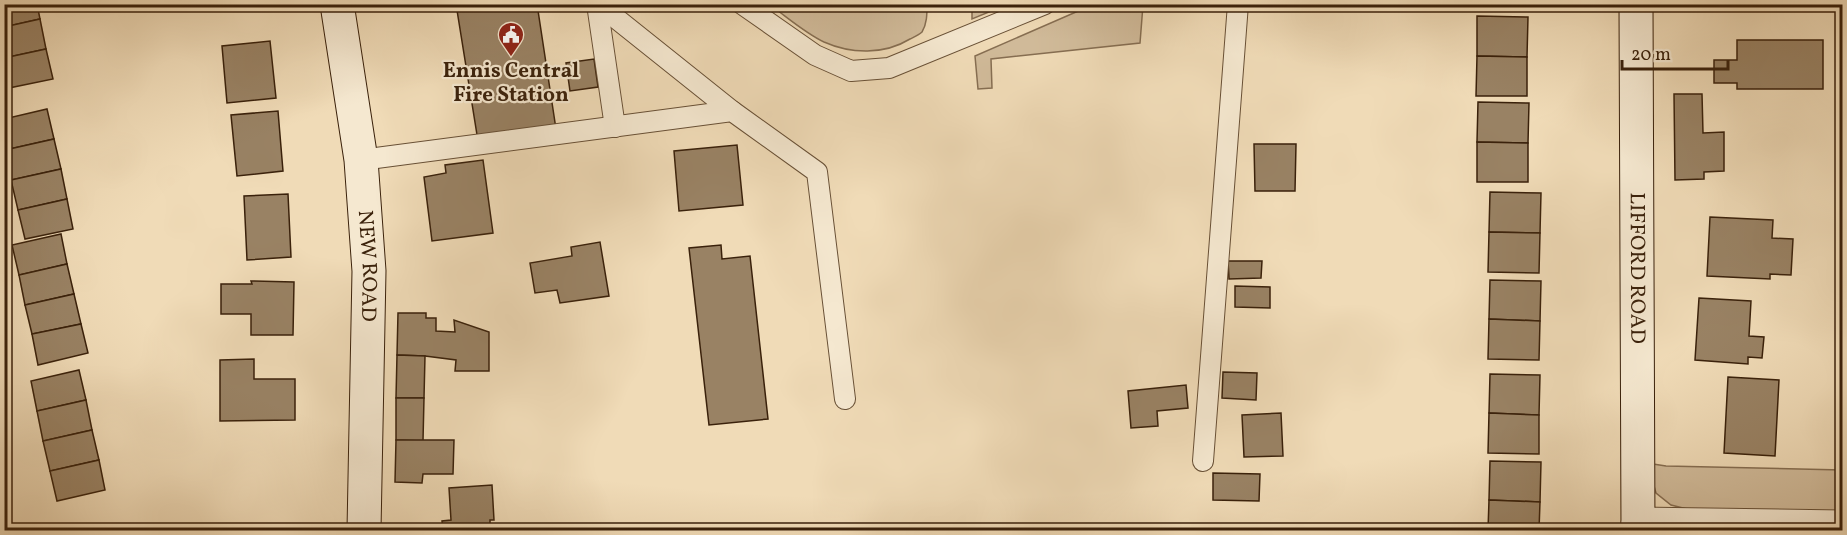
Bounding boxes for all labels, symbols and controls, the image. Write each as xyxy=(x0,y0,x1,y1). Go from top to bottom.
public building icon: Ennis Central Fire Station xyxy=(496,20,526,58)
scale bar xyxy=(1622,33,1728,71)
text: 20 m xyxy=(1631,43,1671,68)
place label: Ennis Central Fire Station xyxy=(443,57,579,110)
street label: LIFFORD ROAD xyxy=(1622,192,1652,344)
street label: NEW ROAD xyxy=(350,209,384,322)

